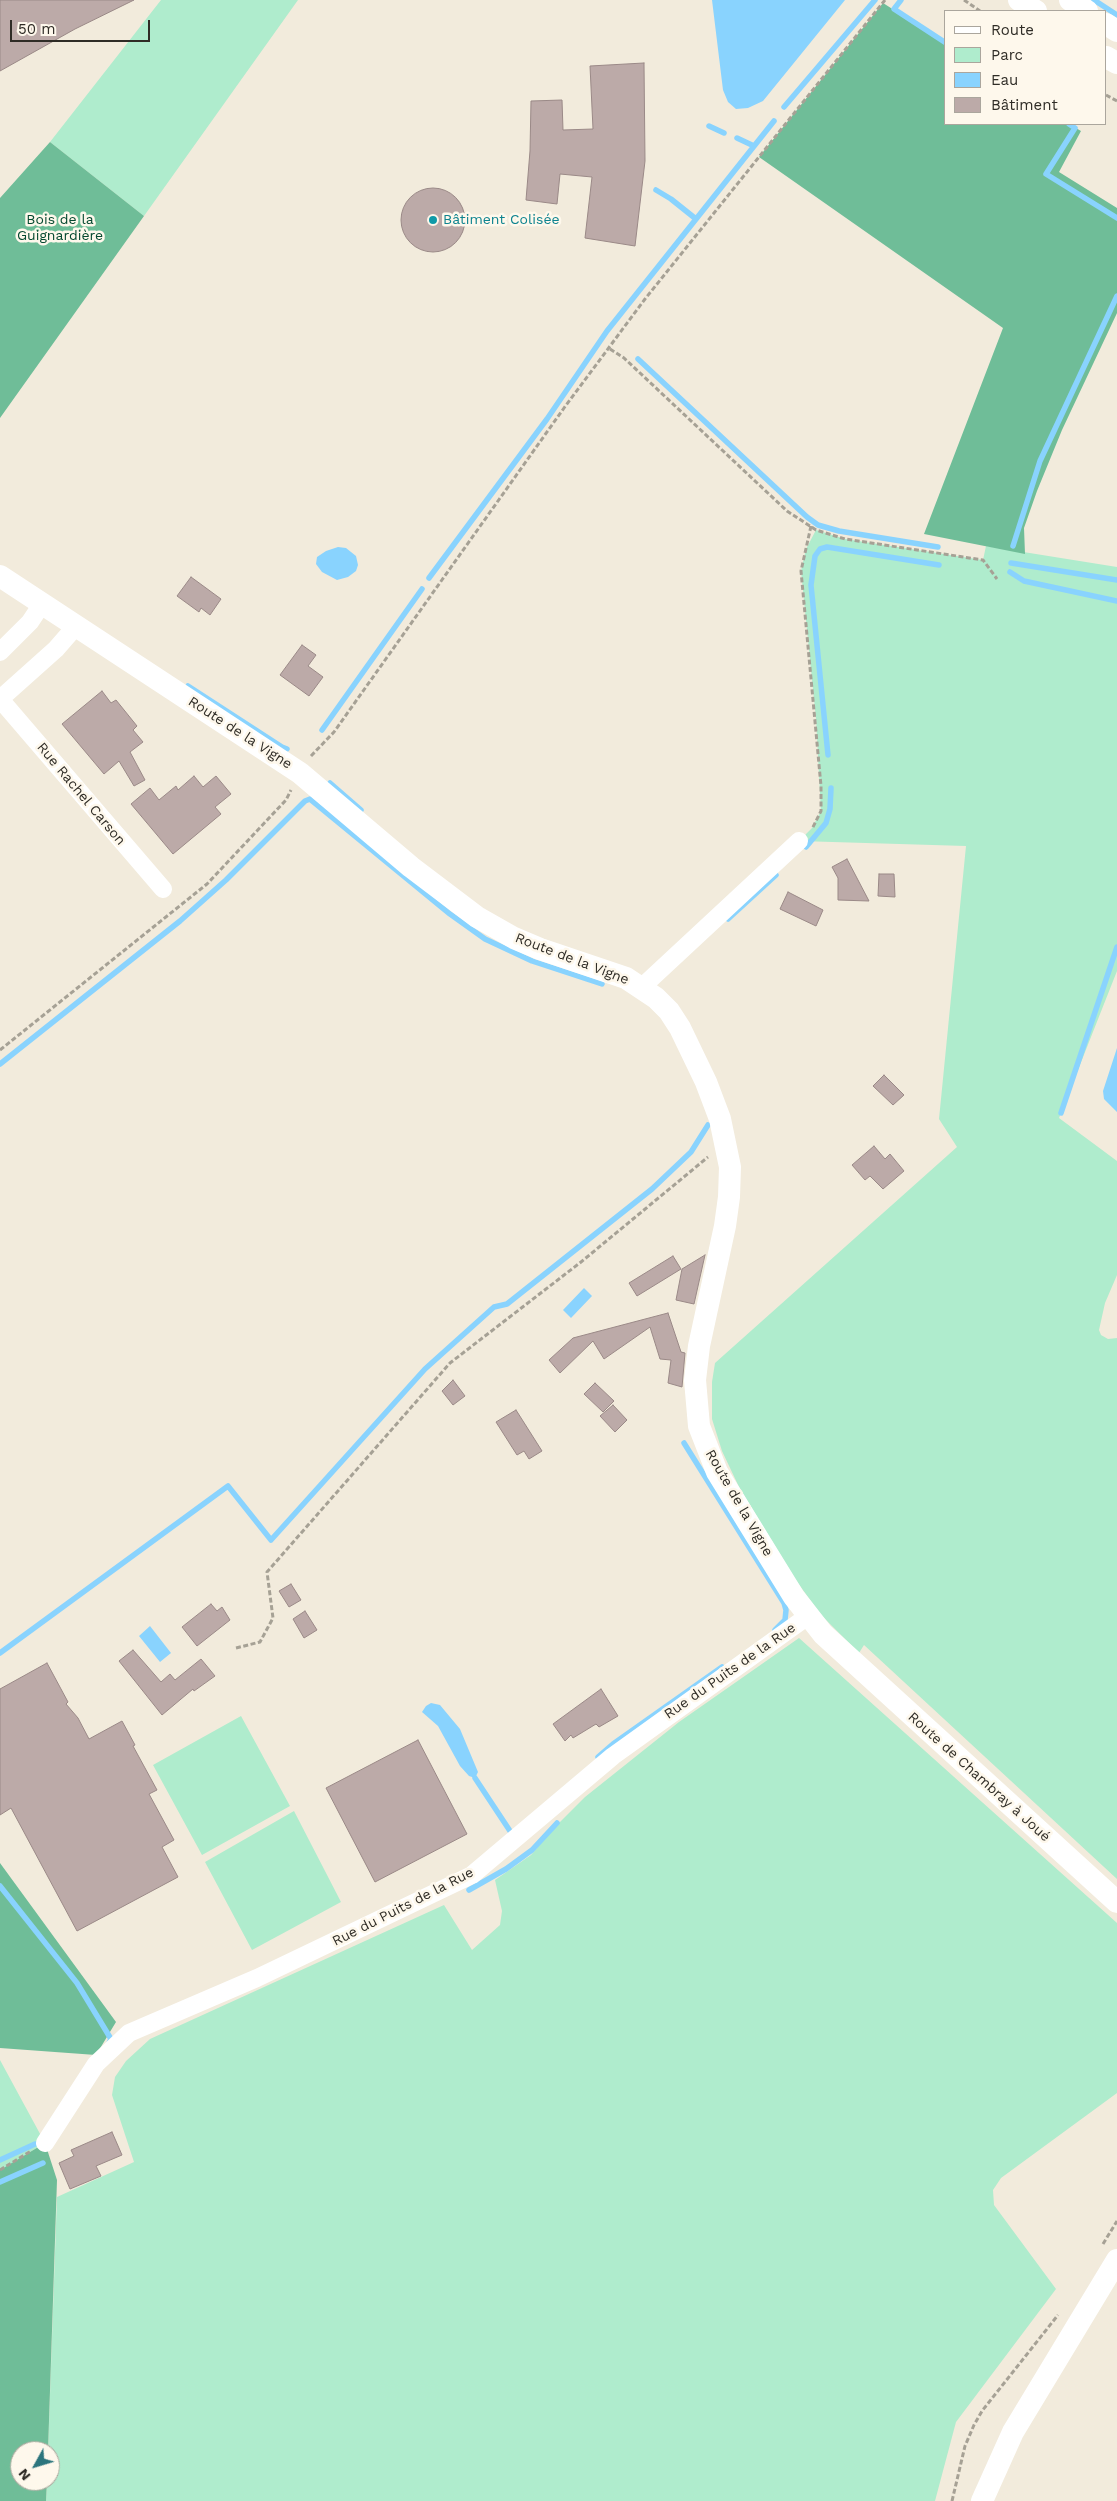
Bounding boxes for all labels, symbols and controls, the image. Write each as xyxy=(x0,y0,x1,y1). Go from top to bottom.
scale bar xyxy=(12,10,152,42)
legend xyxy=(944,10,1107,125)
text: 50 m xyxy=(18,20,55,38)
text: Route xyxy=(991,21,1034,39)
text: Parc xyxy=(991,46,1023,64)
text: Eau xyxy=(991,71,1018,89)
text: Bâtiment xyxy=(991,96,1058,114)
park label: Bois de la Guignardière xyxy=(17,212,103,244)
place label: Bâtiment Colisée xyxy=(443,212,560,228)
marker: Bâtiment Colisée xyxy=(427,214,439,226)
street label: Route de la Vigne xyxy=(185,693,295,773)
street label: Rue Rachel Carson xyxy=(33,739,129,849)
street label: Route de la Vigne xyxy=(513,930,631,988)
street label: Route de la Vigne xyxy=(702,1447,776,1559)
street label: Rue du Puits de la Rue xyxy=(661,1619,799,1723)
street label: Route de Chambray à Joué xyxy=(904,1709,1054,1845)
street label: Rue du Puits de la Rue xyxy=(330,1864,476,1950)
north arrow xyxy=(10,2441,60,2491)
text: N xyxy=(15,2466,34,2484)

